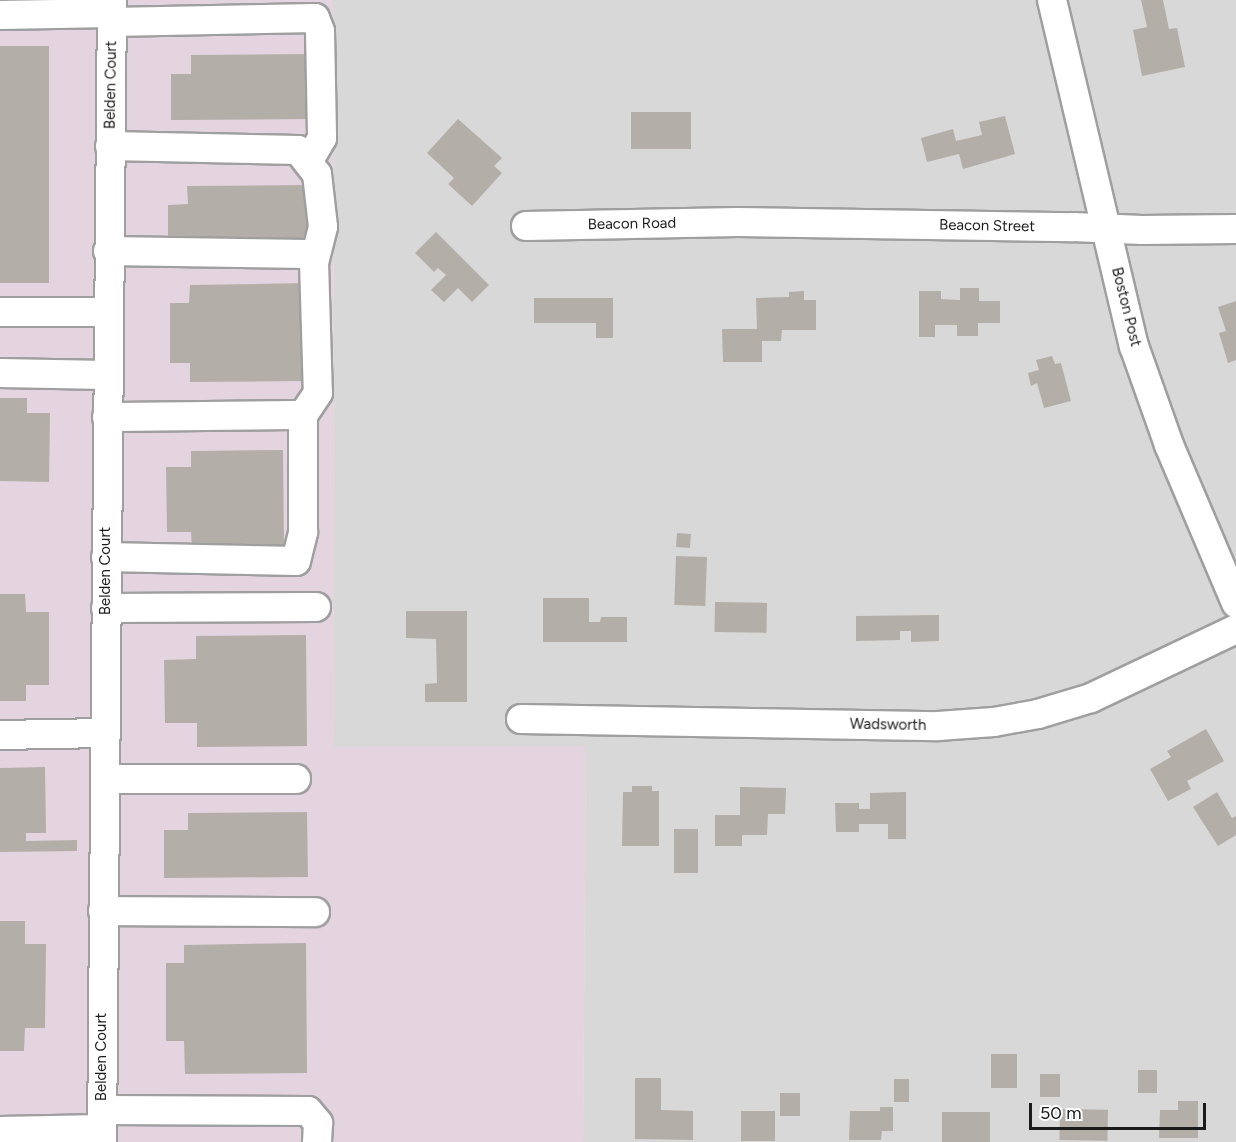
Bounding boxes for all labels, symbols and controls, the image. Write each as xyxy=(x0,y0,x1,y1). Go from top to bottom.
street label: Belden Court xyxy=(101,41,121,129)
street label: Beacon Road xyxy=(588,214,676,234)
street label: Beacon Street xyxy=(939,216,1035,236)
street label: Boston Post xyxy=(1107,265,1145,349)
street label: Belden Court xyxy=(97,527,115,615)
street label: Wadsworth xyxy=(850,715,926,735)
street label: Belden Court xyxy=(93,1013,111,1101)
scale bar xyxy=(1032,1091,1209,1129)
text: 50 m xyxy=(1040,1102,1082,1124)

